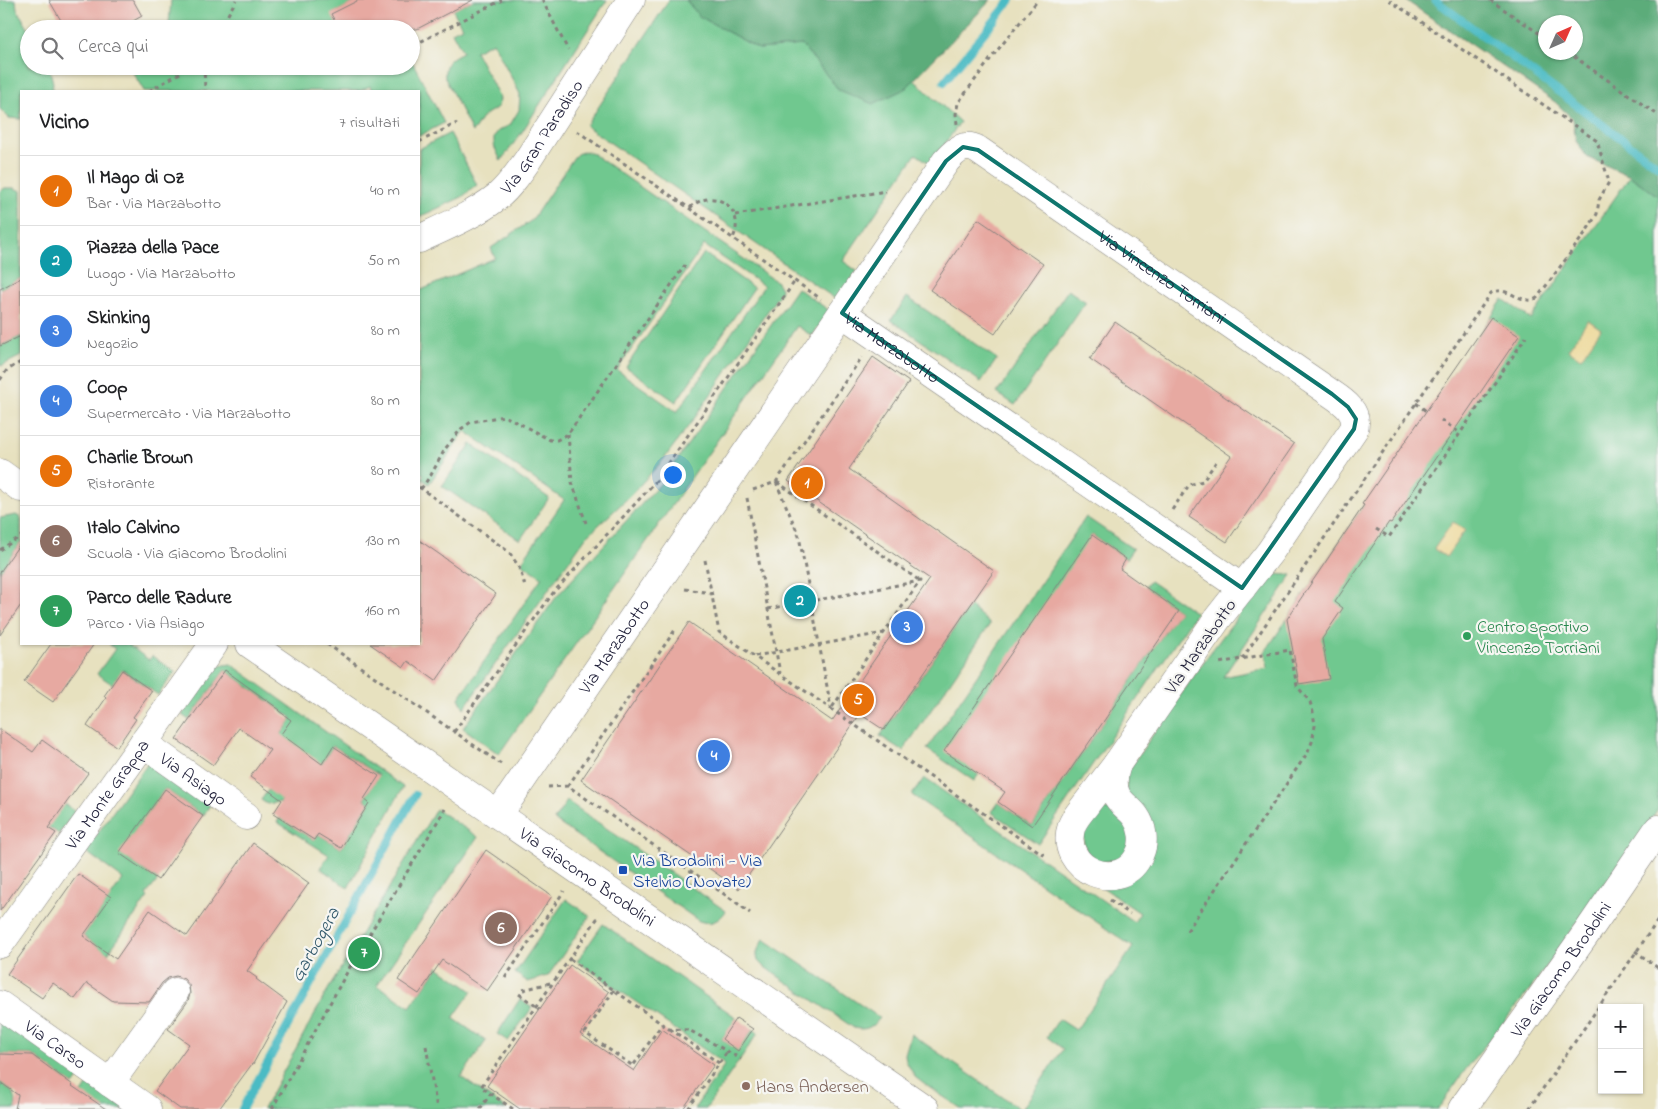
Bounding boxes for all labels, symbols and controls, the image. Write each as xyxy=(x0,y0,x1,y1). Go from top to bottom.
north arrow xyxy=(1538,15,1583,60)
search box xyxy=(20,20,420,75)
icon: search xyxy=(38,34,66,62)
text: Cerca qui xyxy=(78,34,148,61)
street label: Via Gran Paradiso xyxy=(495,75,591,202)
text: Vicino xyxy=(40,108,89,138)
text: 7 risultati xyxy=(339,111,400,135)
text: Il Mago di Oz xyxy=(87,165,184,192)
text: 1 xyxy=(53,179,59,203)
text: 40 m xyxy=(370,179,400,203)
text: Bar · Via Marzabotto xyxy=(87,192,221,216)
street label: Via Vincenzo Torriani xyxy=(1091,225,1230,332)
text: Piazza della Pace xyxy=(87,235,219,262)
text: 2 xyxy=(52,249,60,273)
text: 50 m xyxy=(368,249,400,273)
text: Luogo · Via Marzabotto xyxy=(87,262,236,286)
text: Skinking xyxy=(87,305,150,332)
street label: Via Marzabotto xyxy=(837,307,944,391)
text: 3 xyxy=(53,319,59,343)
text: 80 m xyxy=(371,319,400,343)
text: Negozio xyxy=(87,332,138,356)
text: Coop xyxy=(87,375,128,402)
text: 4 xyxy=(53,389,59,413)
text: 80 m xyxy=(371,389,400,413)
text: Supermercato · Via Marzabotto xyxy=(87,402,291,426)
text: Charlie Brown xyxy=(87,445,193,472)
text: 5 xyxy=(51,459,61,483)
text: 80 m xyxy=(371,459,400,483)
your location xyxy=(660,462,686,488)
pin: 1 xyxy=(791,464,823,502)
text: Ristorante xyxy=(87,472,155,496)
text: Italo Calvino xyxy=(87,515,180,542)
text: 6 xyxy=(52,529,60,553)
text: 130 m xyxy=(365,529,400,553)
text: Scuola · Via Giacomo Brodolini xyxy=(87,542,287,566)
pin: 2 xyxy=(784,582,816,620)
text: Parco delle Radure xyxy=(87,585,232,612)
street label: Via Marzabotto xyxy=(573,594,658,701)
street label: Via Marzabotto xyxy=(1159,594,1244,701)
text: 7 xyxy=(53,599,59,623)
text: 160 m xyxy=(365,599,400,623)
pin: 3 xyxy=(891,608,923,646)
text: Parco · Via Asiago xyxy=(87,612,205,636)
place label: Centro sportivo Vincenzo Torriani xyxy=(1476,615,1600,662)
marker: Centro sportivo Vincenzo Torriani xyxy=(1461,630,1473,642)
pin: 5 xyxy=(842,681,874,719)
street label: Via Monte Grappa xyxy=(59,735,157,857)
pin: 4 xyxy=(698,737,730,775)
street label: Via Asiago xyxy=(152,747,232,814)
street label: Via Giacomo Brodolini xyxy=(512,821,660,935)
place label: Via Brodolini - Via Stelvio (Novate) xyxy=(632,849,762,896)
marker: Via Brodolini - Via Stelvio (Novate) xyxy=(617,864,629,876)
street label: Via Giacomo Brodolini xyxy=(1505,897,1619,1045)
water label: Garbogera xyxy=(285,903,349,988)
pin: 6 xyxy=(485,909,517,947)
pin: 7 xyxy=(348,934,380,972)
map controls xyxy=(1598,1004,1643,1094)
button: + xyxy=(1598,1004,1643,1049)
street label: Via Carso xyxy=(17,1014,91,1077)
button: − xyxy=(1598,1049,1643,1094)
place label: Hans Andersen xyxy=(756,1075,869,1101)
marker: Hans Andersen xyxy=(740,1080,752,1092)

